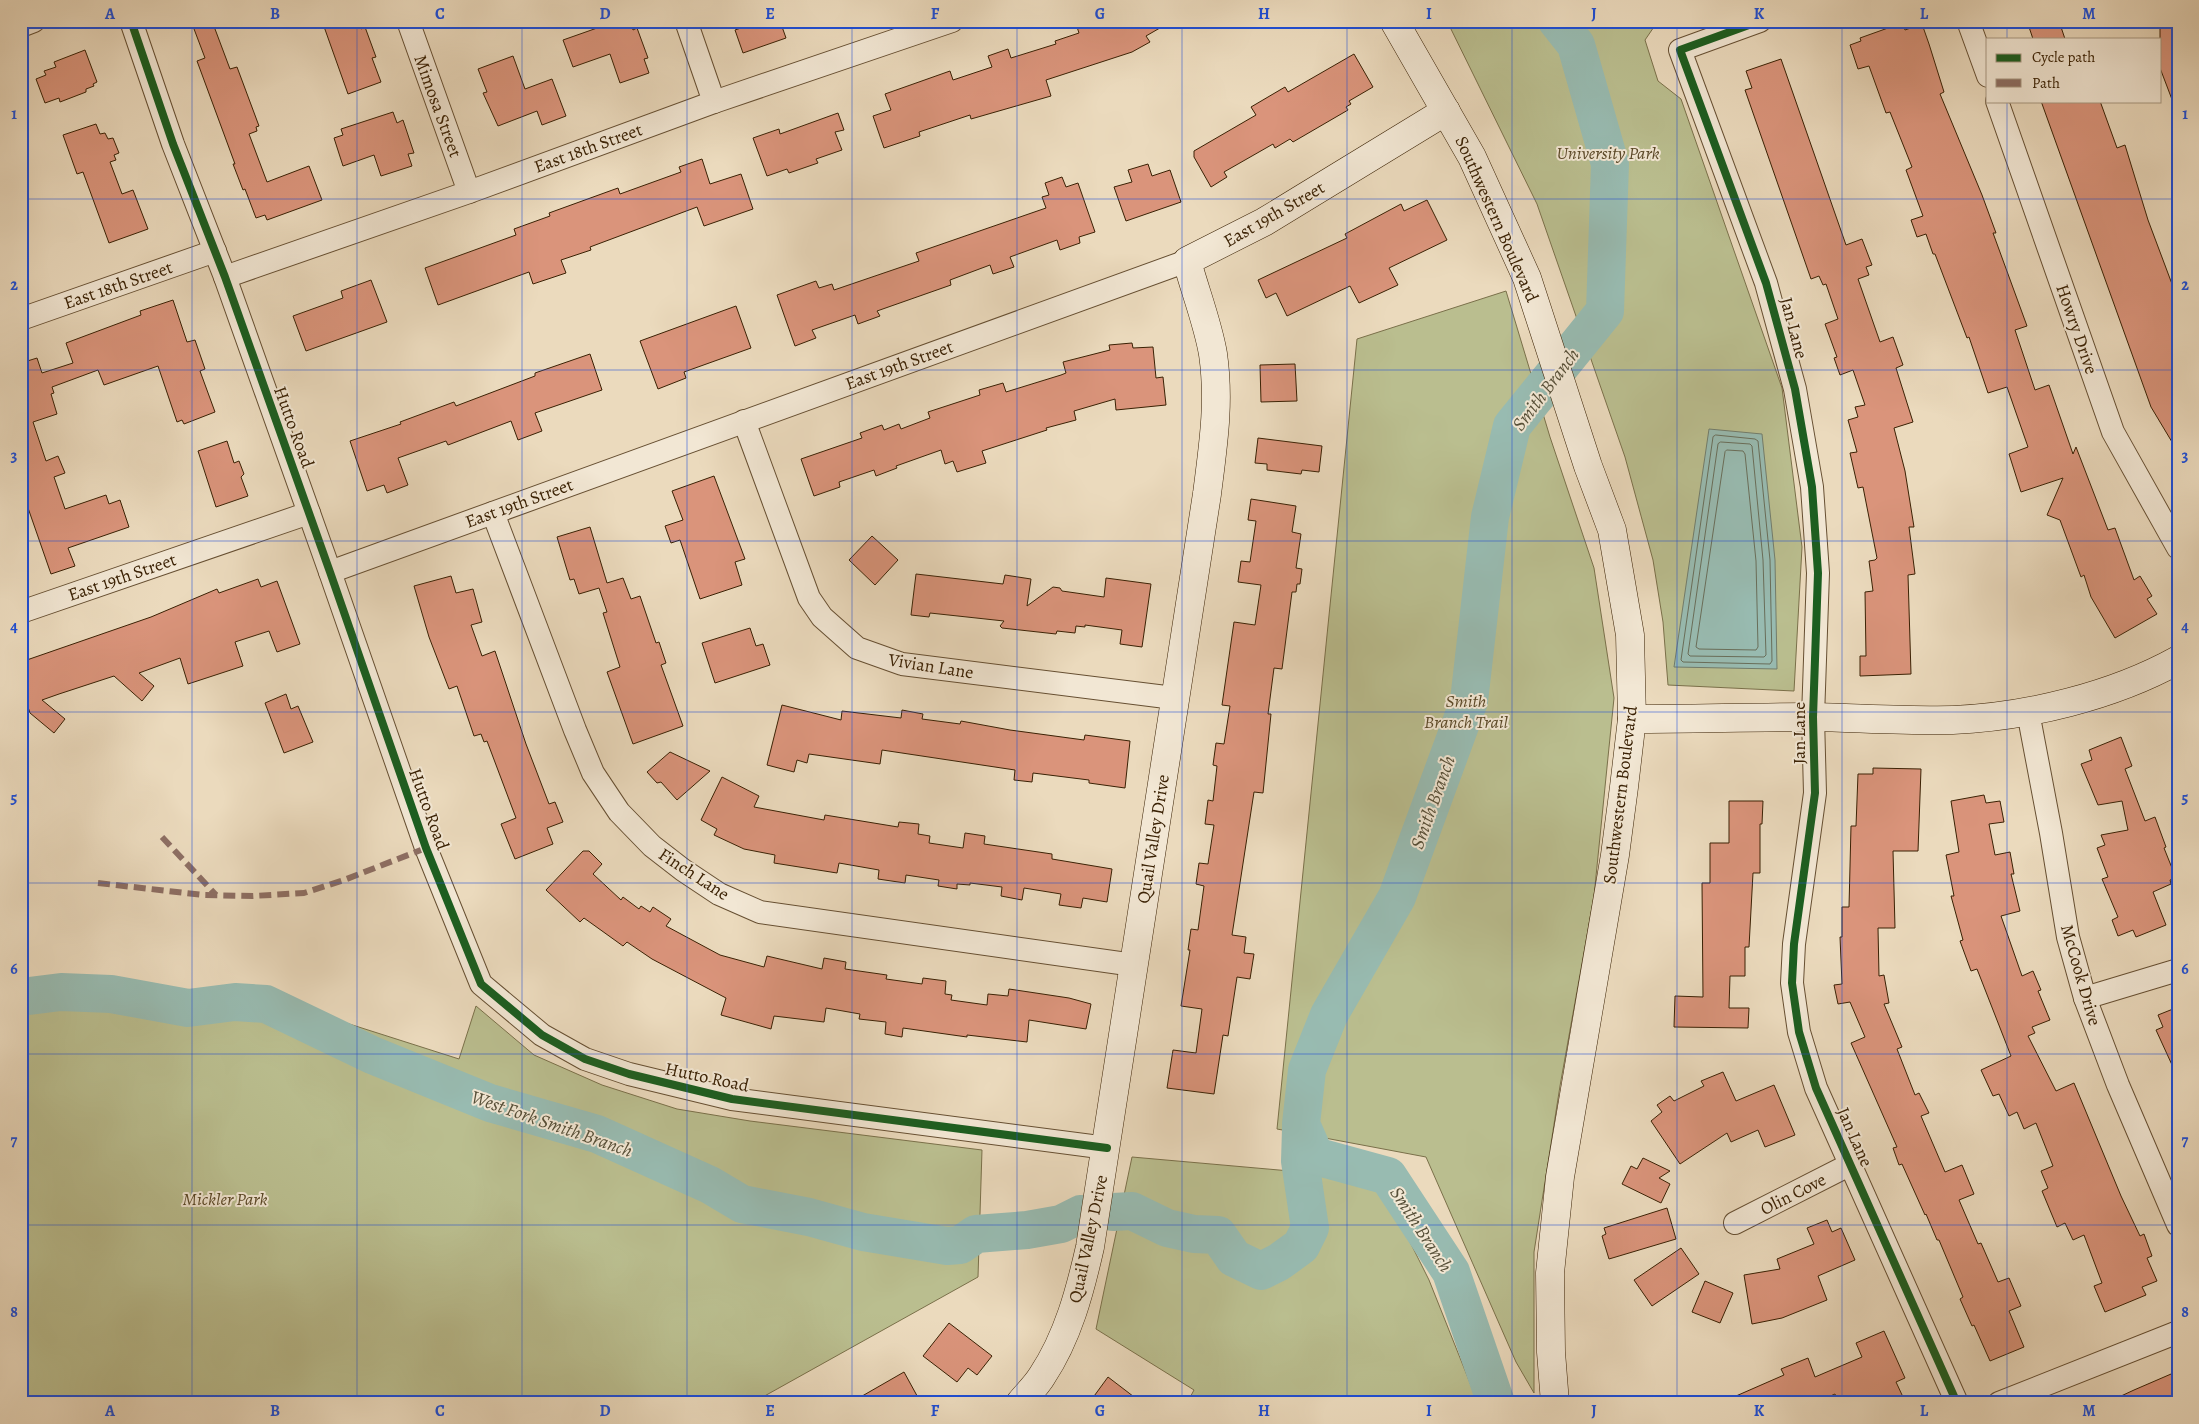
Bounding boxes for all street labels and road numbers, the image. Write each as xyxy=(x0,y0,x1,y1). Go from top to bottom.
street label: Mimosa Street xyxy=(408,51,468,161)
street label: East 18th Street xyxy=(530,117,646,179)
street label: Southwestern Boulevard xyxy=(1450,132,1545,306)
street label: East 19th Street xyxy=(1219,175,1329,253)
street label: East 18th Street xyxy=(60,255,176,315)
street label: Howry Drive xyxy=(2050,281,2104,377)
street label: Jan Lane xyxy=(1774,295,1814,361)
street label: East 19th Street xyxy=(842,334,956,396)
street label: Hutto Road xyxy=(268,383,320,471)
street label: East 19th Street xyxy=(462,472,576,534)
street label: East 19th Street xyxy=(65,547,179,607)
street label: Vivian Lane xyxy=(886,647,975,685)
street label: Jan Lane xyxy=(1787,702,1811,764)
street label: Southwestern Boulevard xyxy=(1597,704,1643,885)
street label: Hutto Road xyxy=(403,765,455,853)
street label: Quail Valley Drive xyxy=(1131,773,1175,905)
street label: Finch Lane xyxy=(654,842,734,906)
street label: McCook Drive xyxy=(2055,922,2107,1028)
street label: Hutto Road xyxy=(663,1056,751,1098)
street label: Jan Lane xyxy=(1831,1104,1879,1170)
street label: Olin Cove xyxy=(1756,1167,1830,1221)
street label: Quail Valley Drive xyxy=(1063,1173,1113,1305)

